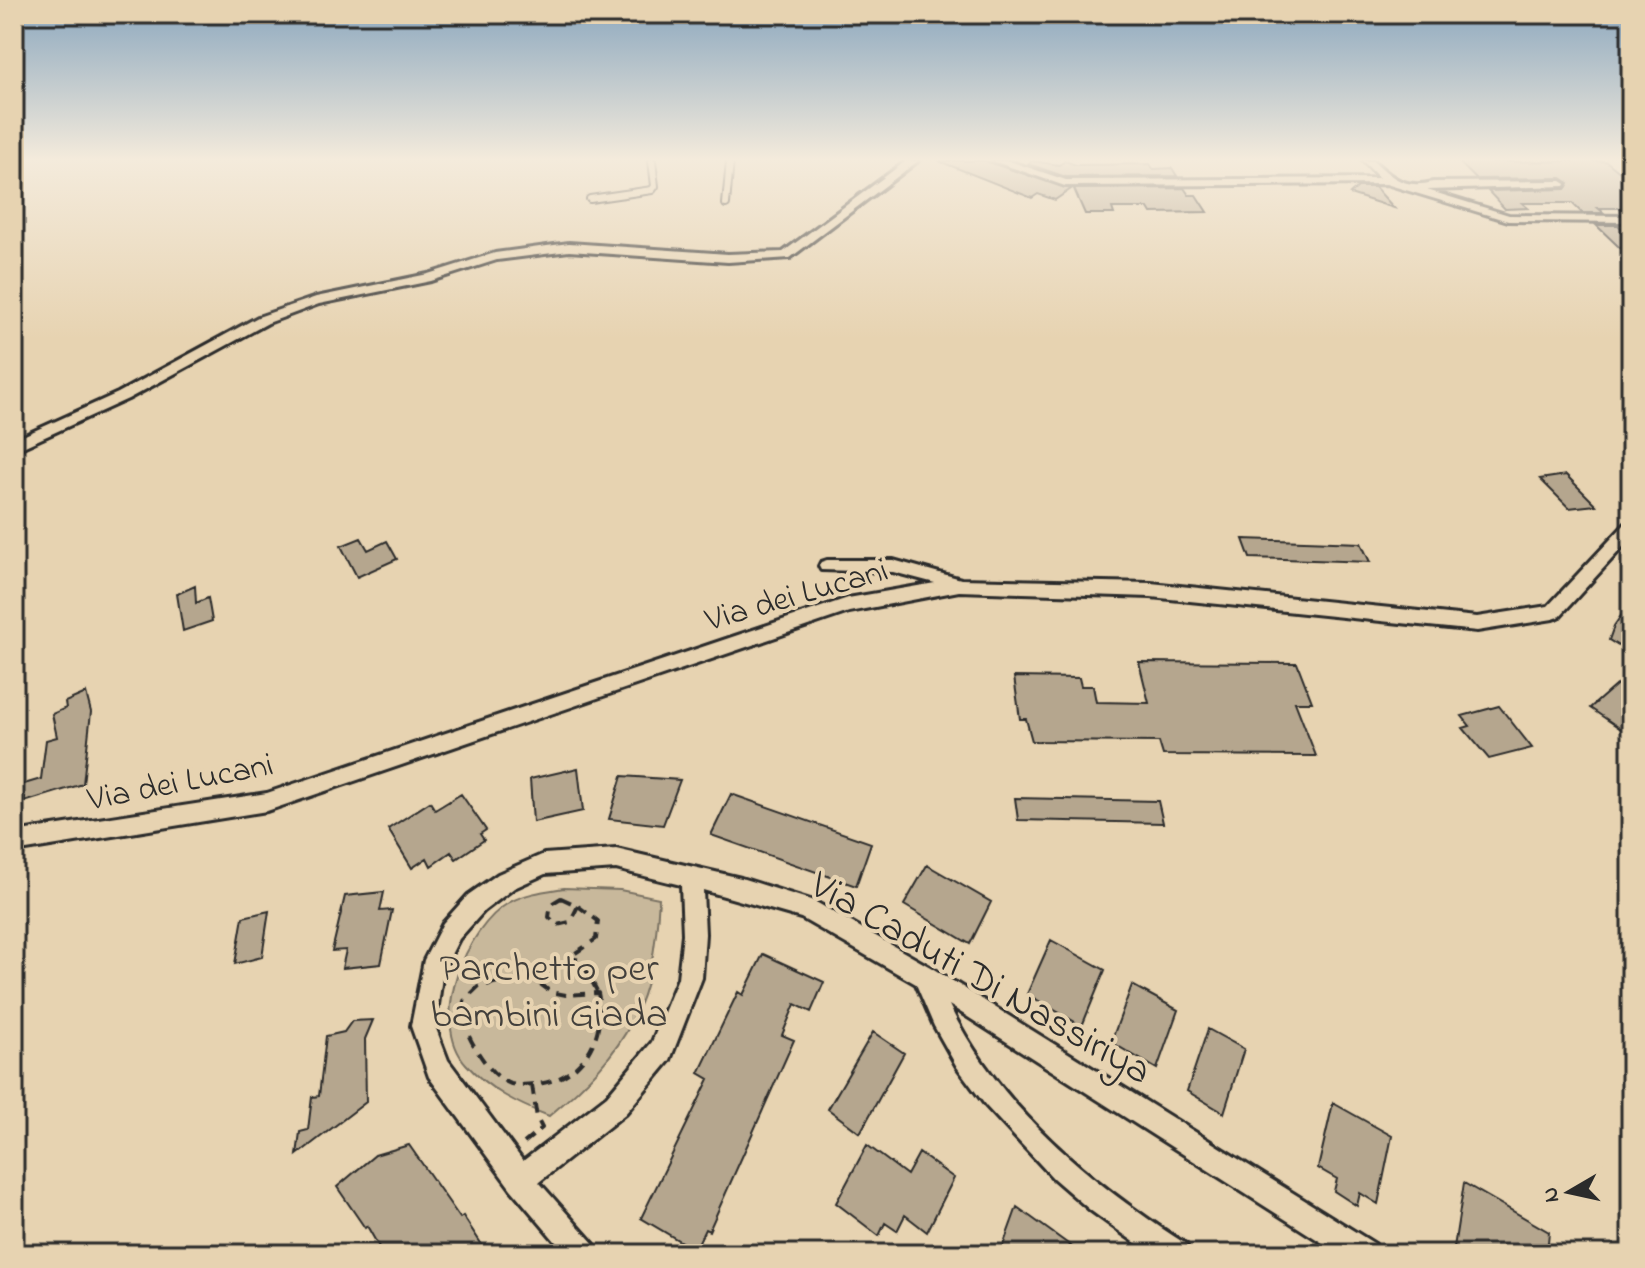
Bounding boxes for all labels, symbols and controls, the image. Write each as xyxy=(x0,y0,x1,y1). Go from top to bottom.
street label: Via dei Lucani xyxy=(699,547,894,647)
street label: Via dei Lucani xyxy=(83,741,278,827)
street label: Via Caduti Di Nassiriya xyxy=(797,857,1161,1102)
park label: Parchetto per bambini Giada xyxy=(431,941,667,1046)
north arrow xyxy=(1529,1152,1609,1232)
text: N xyxy=(1535,1185,1569,1205)

